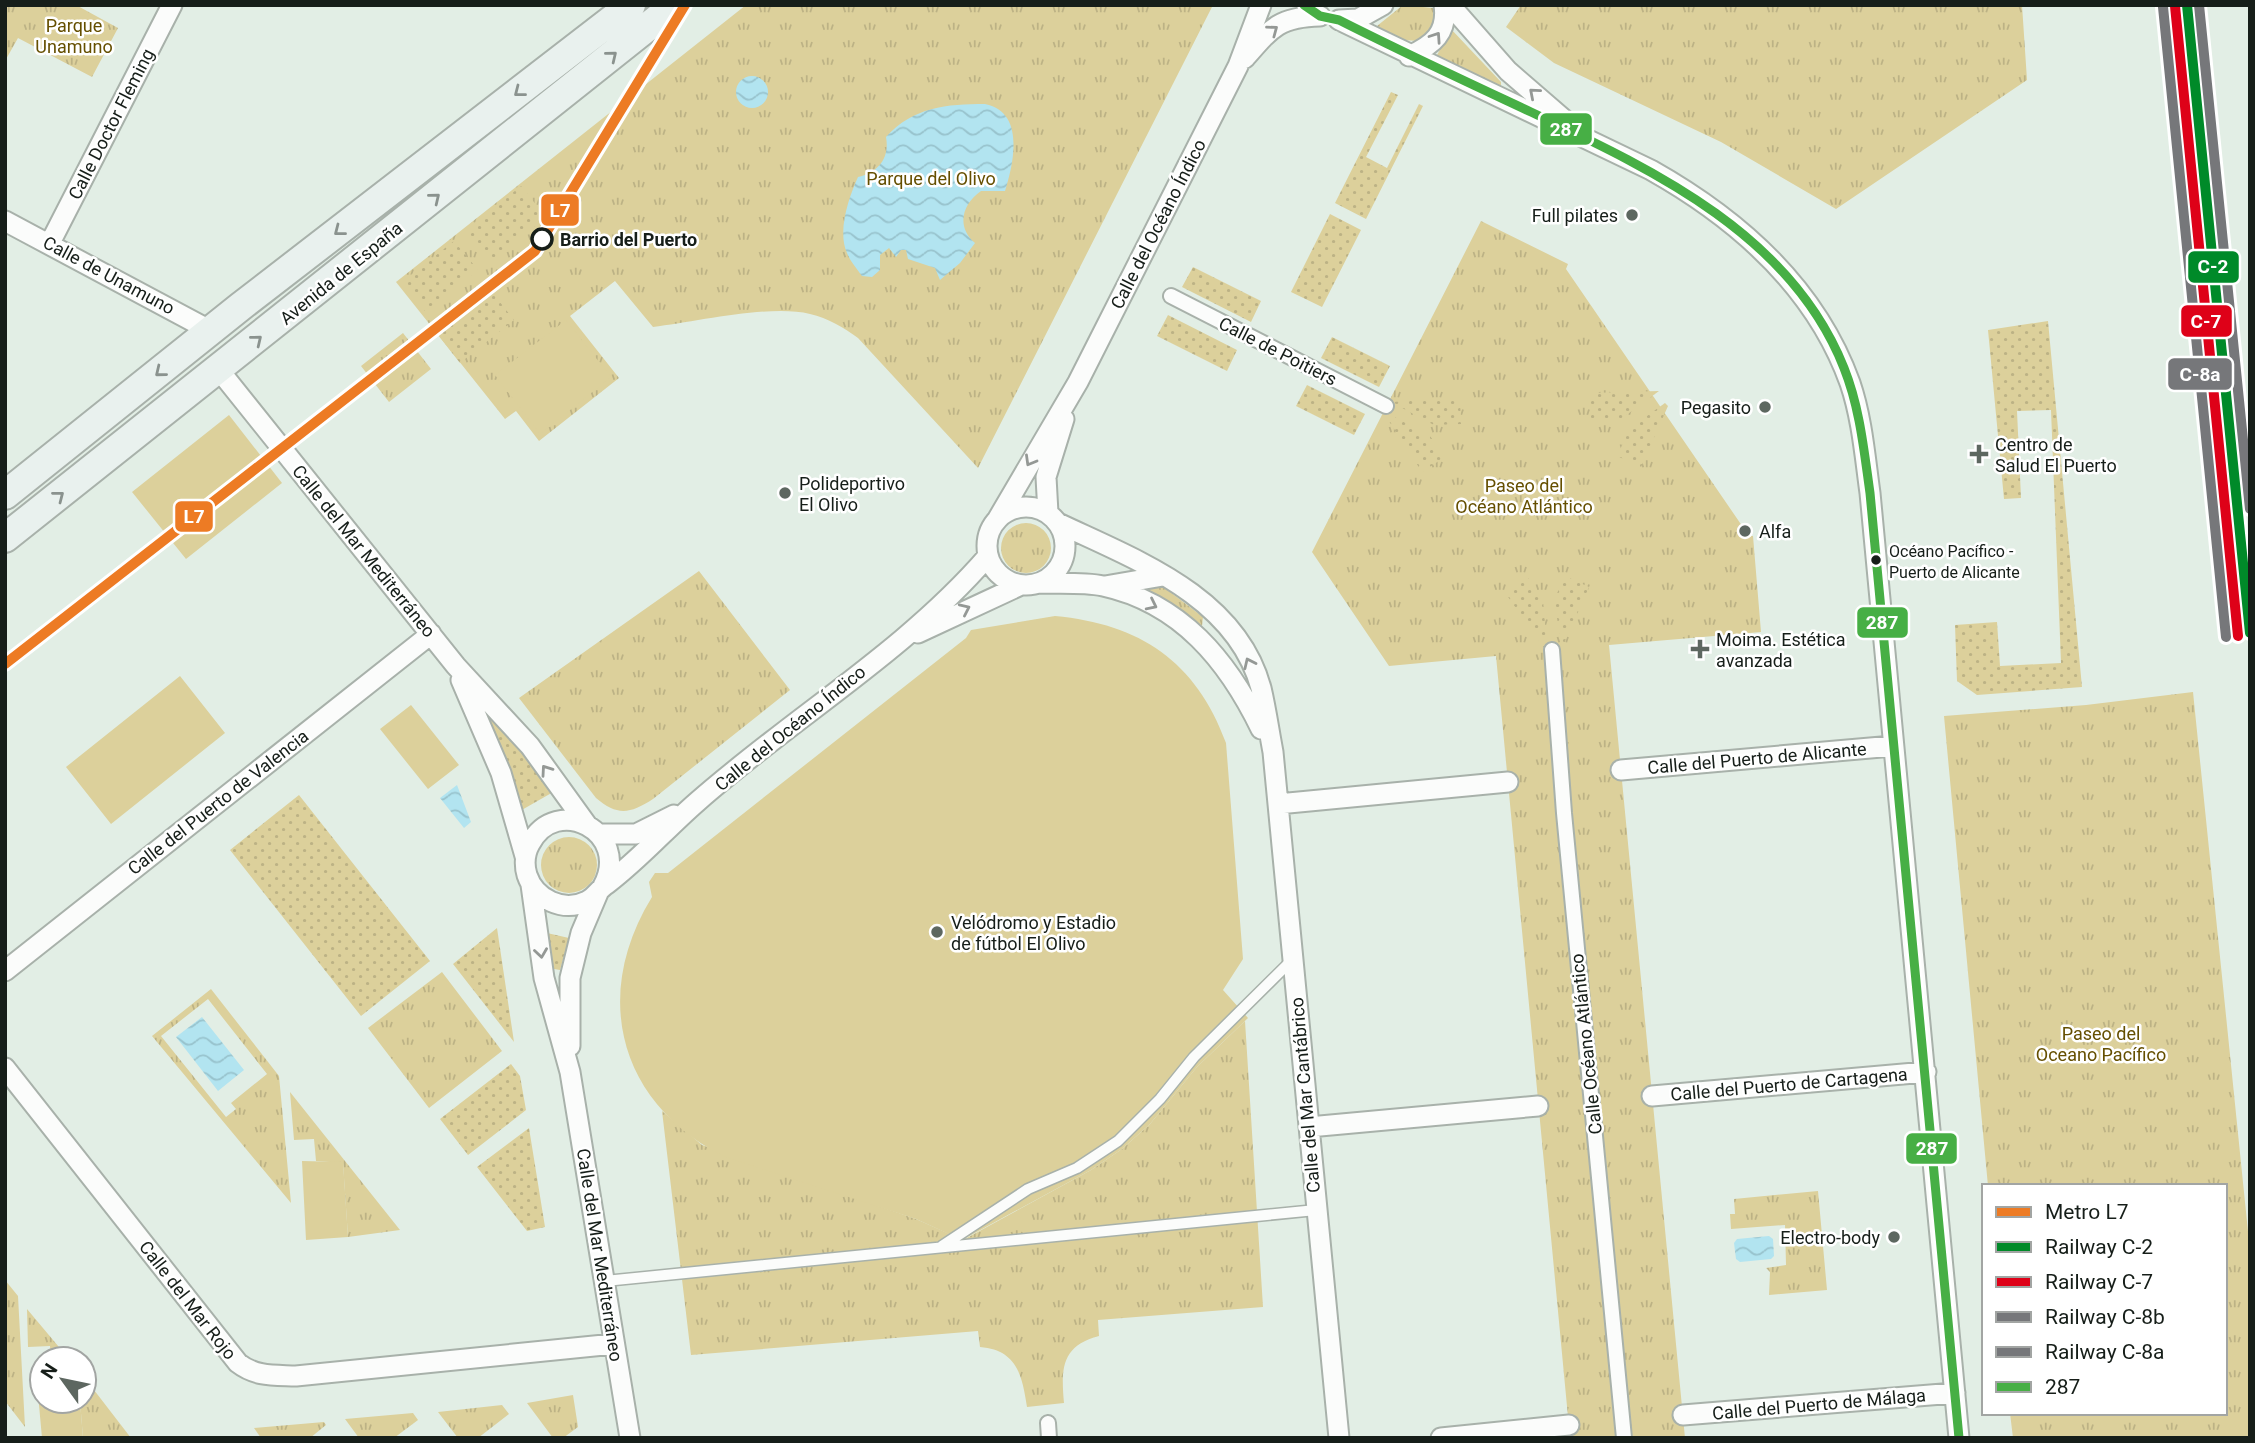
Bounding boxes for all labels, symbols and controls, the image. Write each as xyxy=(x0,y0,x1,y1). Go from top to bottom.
park label: Parque Unamuno xyxy=(35,15,113,57)
one-way arrow xyxy=(1265,26,1278,38)
one-way arrow xyxy=(1428,32,1440,45)
street label: Calle Doctor Fleming xyxy=(64,45,158,203)
one-way arrow xyxy=(604,51,617,64)
one-way arrow xyxy=(514,83,527,96)
one-way arrow xyxy=(1529,89,1542,101)
line badge: 287 xyxy=(1539,112,1593,146)
text: 287 xyxy=(1550,118,1582,141)
street label: Calle del Océano Índico xyxy=(1106,136,1210,312)
park label: Parque del Olivo xyxy=(866,168,996,189)
line badge: L7 xyxy=(540,193,580,227)
one-way arrow xyxy=(426,194,439,206)
text: L7 xyxy=(549,199,571,222)
place label: Full pilates xyxy=(1532,205,1618,226)
marker: Full pilates xyxy=(1624,207,1640,223)
street label: Avenida de España xyxy=(276,217,406,329)
one-way arrow xyxy=(334,222,347,235)
marker: Barrio del Puerto xyxy=(531,228,553,250)
place label: Barrio del Puerto xyxy=(560,229,697,250)
street label: Calle de Unamuno xyxy=(40,232,178,318)
line badge: C-2 xyxy=(2187,250,2240,284)
text: C-2 xyxy=(2198,255,2229,278)
line badge: C-7 xyxy=(2180,304,2233,338)
text: C-7 xyxy=(2191,310,2222,333)
street label: Calle de Poitiers xyxy=(1216,312,1340,390)
one-way arrow xyxy=(249,336,262,349)
line badge: C-8a xyxy=(2167,357,2233,391)
one-way arrow xyxy=(156,363,168,376)
text: C-8a xyxy=(2180,363,2221,386)
place label: Pegasito xyxy=(1681,397,1751,418)
marker: Pegasito xyxy=(1757,399,1773,415)
place label: Centro de Salud El Puerto xyxy=(1995,434,2117,476)
marker: Centro de Salud El Puerto xyxy=(1969,444,1989,464)
one-way arrow xyxy=(1025,453,1038,466)
street label: Calle del Mar Mediterráneo xyxy=(288,461,440,641)
place label: Polideportivo El Olivo xyxy=(799,473,905,515)
park label: Paseo del Océano Atlántico xyxy=(1455,475,1593,517)
marker: Polideportivo El Olivo xyxy=(777,485,793,501)
one-way arrow xyxy=(51,491,64,504)
line badge: L7 xyxy=(174,500,214,533)
text: L7 xyxy=(183,505,205,528)
place label: Alfa xyxy=(1759,521,1791,542)
marker: Alfa xyxy=(1737,523,1753,539)
place label: Océano Pacífico - Puerto de Alicante xyxy=(1889,542,2020,582)
marker: Océano Pacífico - Puerto de Alicante xyxy=(1869,553,1883,567)
one-way arrow xyxy=(1145,597,1157,611)
one-way arrow xyxy=(958,603,970,617)
line badge: 287 xyxy=(1856,606,1909,639)
text: 287 xyxy=(1866,611,1898,634)
place label: Moima. Estética avanzada xyxy=(1716,629,1846,671)
marker: Moima. Estética avanzada xyxy=(1690,639,1710,659)
one-way arrow xyxy=(1244,658,1258,670)
street label: Calle del Océano Índico xyxy=(710,661,870,795)
street label: Calle del Puerto de Valencia xyxy=(124,725,312,879)
street label: Calle del Puerto de Alicante xyxy=(1647,738,1867,778)
one-way arrow xyxy=(542,765,554,778)
place label: Velódromo y Estadio de fútbol El Olivo xyxy=(951,912,1116,954)
marker: Velódromo y Estadio de fútbol El Olivo xyxy=(929,924,945,940)
one-way arrow xyxy=(533,947,548,958)
street label: Calle Océano Atlántico xyxy=(1566,953,1606,1135)
street label: Calle del Mar Cantábrico xyxy=(1286,996,1324,1194)
park label: Paseo del Oceano Pacífico xyxy=(2036,1023,2166,1065)
street label: Calle del Puerto de Cartagena xyxy=(1670,1063,1908,1105)
line badge: 287 xyxy=(1905,1132,1958,1165)
text: 287 xyxy=(1916,1137,1948,1160)
street label: Calle del Mar Mediterráneo xyxy=(573,1147,627,1363)
legend xyxy=(1982,1184,2227,1415)
text: Metro L7 xyxy=(2045,1200,2129,1224)
place label: Electro-body xyxy=(1780,1227,1880,1248)
marker: Electro-body xyxy=(1886,1229,1902,1245)
text: Railway C-2 xyxy=(2045,1235,2153,1259)
street label: Calle del Mar Rojo xyxy=(135,1236,241,1364)
text: Railway C-7 xyxy=(2045,1270,2153,1294)
text: Railway C-8b xyxy=(2045,1305,2165,1329)
text: Railway C-8a xyxy=(2045,1340,2164,1364)
north arrow xyxy=(28,1345,98,1415)
text: N xyxy=(36,1359,62,1383)
text: 287 xyxy=(2045,1375,2080,1399)
street label: Calle del Puerto de Málaga xyxy=(1711,1384,1927,1424)

